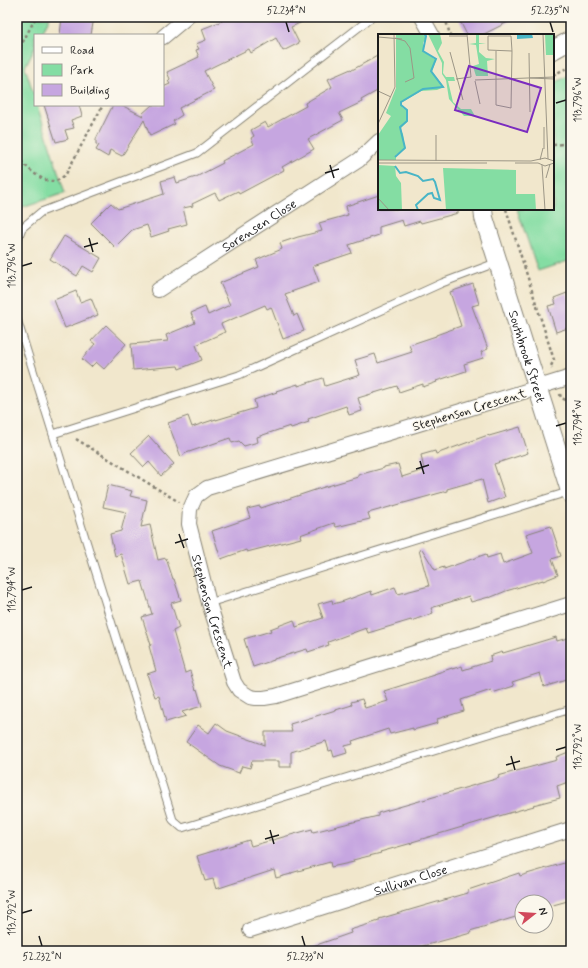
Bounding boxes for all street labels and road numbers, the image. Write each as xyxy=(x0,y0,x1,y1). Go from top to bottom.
street label: Sorensen Close xyxy=(219,196,300,257)
street label: Southbrook Street xyxy=(504,308,549,405)
street label: Stephenson Crescent xyxy=(411,385,529,436)
street label: Stephenson Crescent xyxy=(187,553,236,671)
street label: Sullivan Close xyxy=(372,861,450,901)

